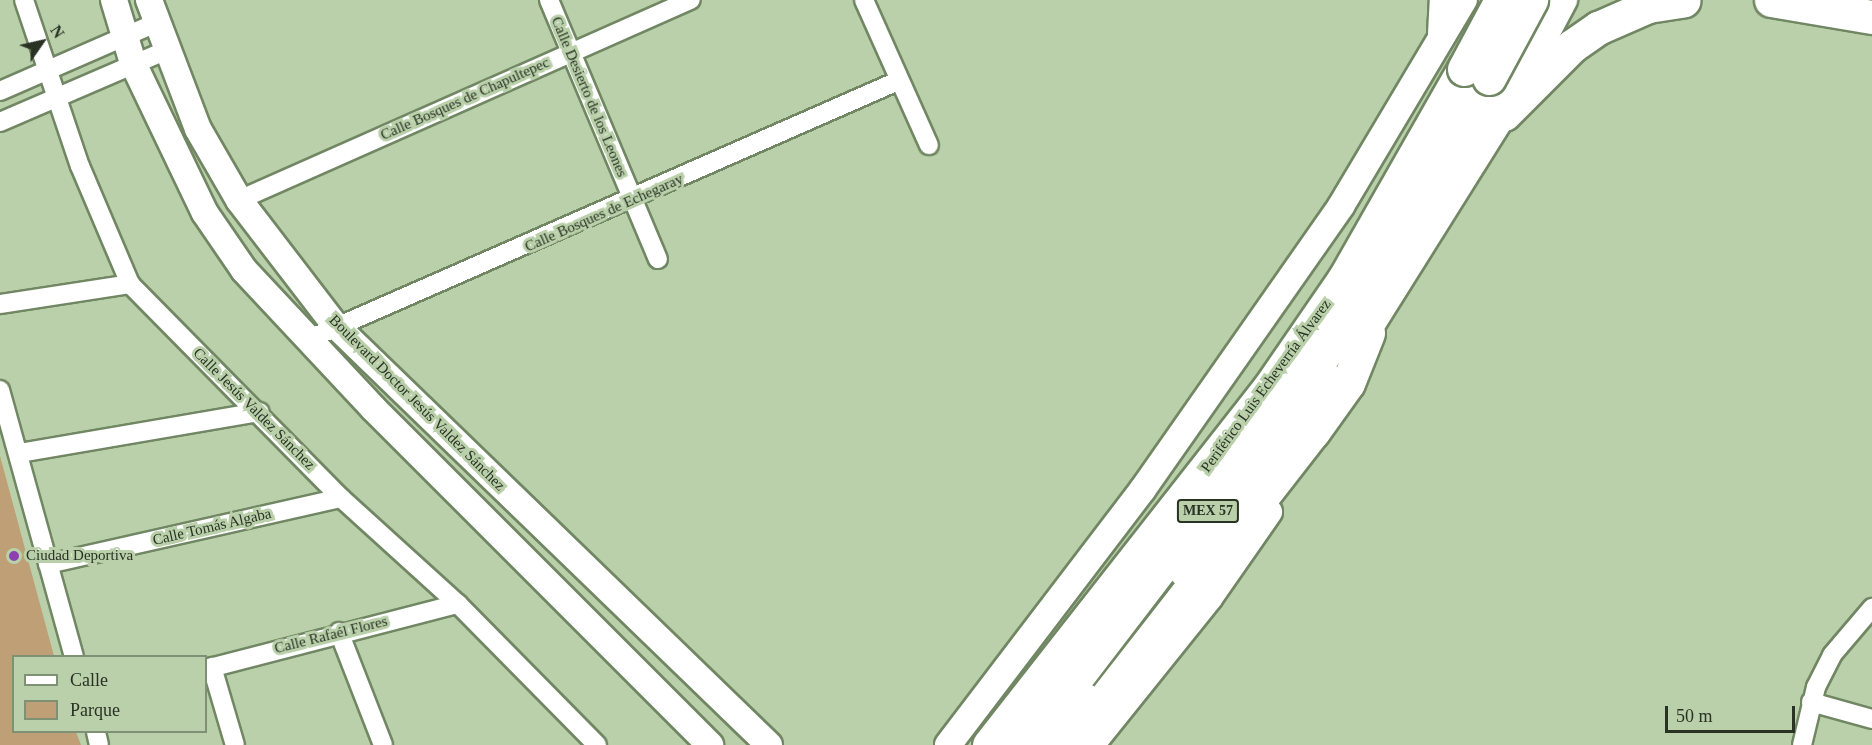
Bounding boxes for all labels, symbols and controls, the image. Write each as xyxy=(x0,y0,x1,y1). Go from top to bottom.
north arrow xyxy=(12,12,72,72)
street label: Calle Desierto de los Leones xyxy=(547,14,631,180)
text: N xyxy=(47,22,68,41)
street label: Calle Bosques de Chapultepec xyxy=(378,54,552,144)
street label: Calle Bosques de Echegaray xyxy=(522,170,686,256)
street label: Periférico Luis Echeverría Álvarez xyxy=(1197,296,1335,476)
street label: Boulevard Doctor Jesús Valdez Sánchez xyxy=(325,311,509,495)
street label: Calle Jesús Valdez Sánchez xyxy=(189,344,319,474)
road number: MEX 57 xyxy=(1176,500,1240,522)
street label: Calle Tomás Algaba xyxy=(150,504,274,550)
place label: Ciudad Deportiva xyxy=(26,547,133,565)
marker: Ciudad Deportiva xyxy=(7,549,21,563)
street label: Calle Rafaél Flores xyxy=(273,612,389,658)
legend xyxy=(12,655,207,733)
text: Calle xyxy=(70,670,108,690)
scale bar xyxy=(1668,694,1798,732)
text: Parque xyxy=(70,700,120,720)
text: 50 m xyxy=(1676,706,1713,726)

